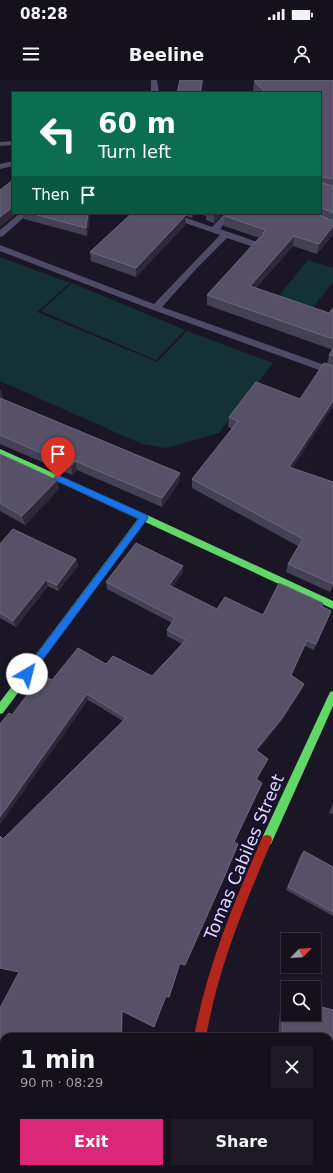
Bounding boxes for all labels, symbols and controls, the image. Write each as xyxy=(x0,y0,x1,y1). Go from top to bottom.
text: 08:28 xyxy=(20,5,68,23)
icon: menu xyxy=(20,43,42,65)
icon: person xyxy=(291,43,313,65)
text: Beeline xyxy=(129,44,204,65)
text: 60 m xyxy=(98,107,176,140)
icon: left xyxy=(32,108,84,160)
text: Turn left xyxy=(98,141,171,162)
icon: arrive xyxy=(77,184,99,206)
text: Then xyxy=(32,186,69,204)
pin xyxy=(41,437,75,478)
icon: arrive xyxy=(47,443,69,465)
position arrow xyxy=(6,653,48,695)
street label: Tomas Cabiles Street xyxy=(200,771,288,944)
north arrow xyxy=(281,933,321,973)
map controls xyxy=(281,933,321,1021)
button: search xyxy=(281,981,321,1021)
text: 1 min xyxy=(20,1046,95,1074)
button: close xyxy=(271,1046,313,1088)
text: 90 m · 08:29 xyxy=(20,1075,103,1090)
button: Exit xyxy=(20,1119,163,1165)
button: Share xyxy=(171,1119,313,1165)

